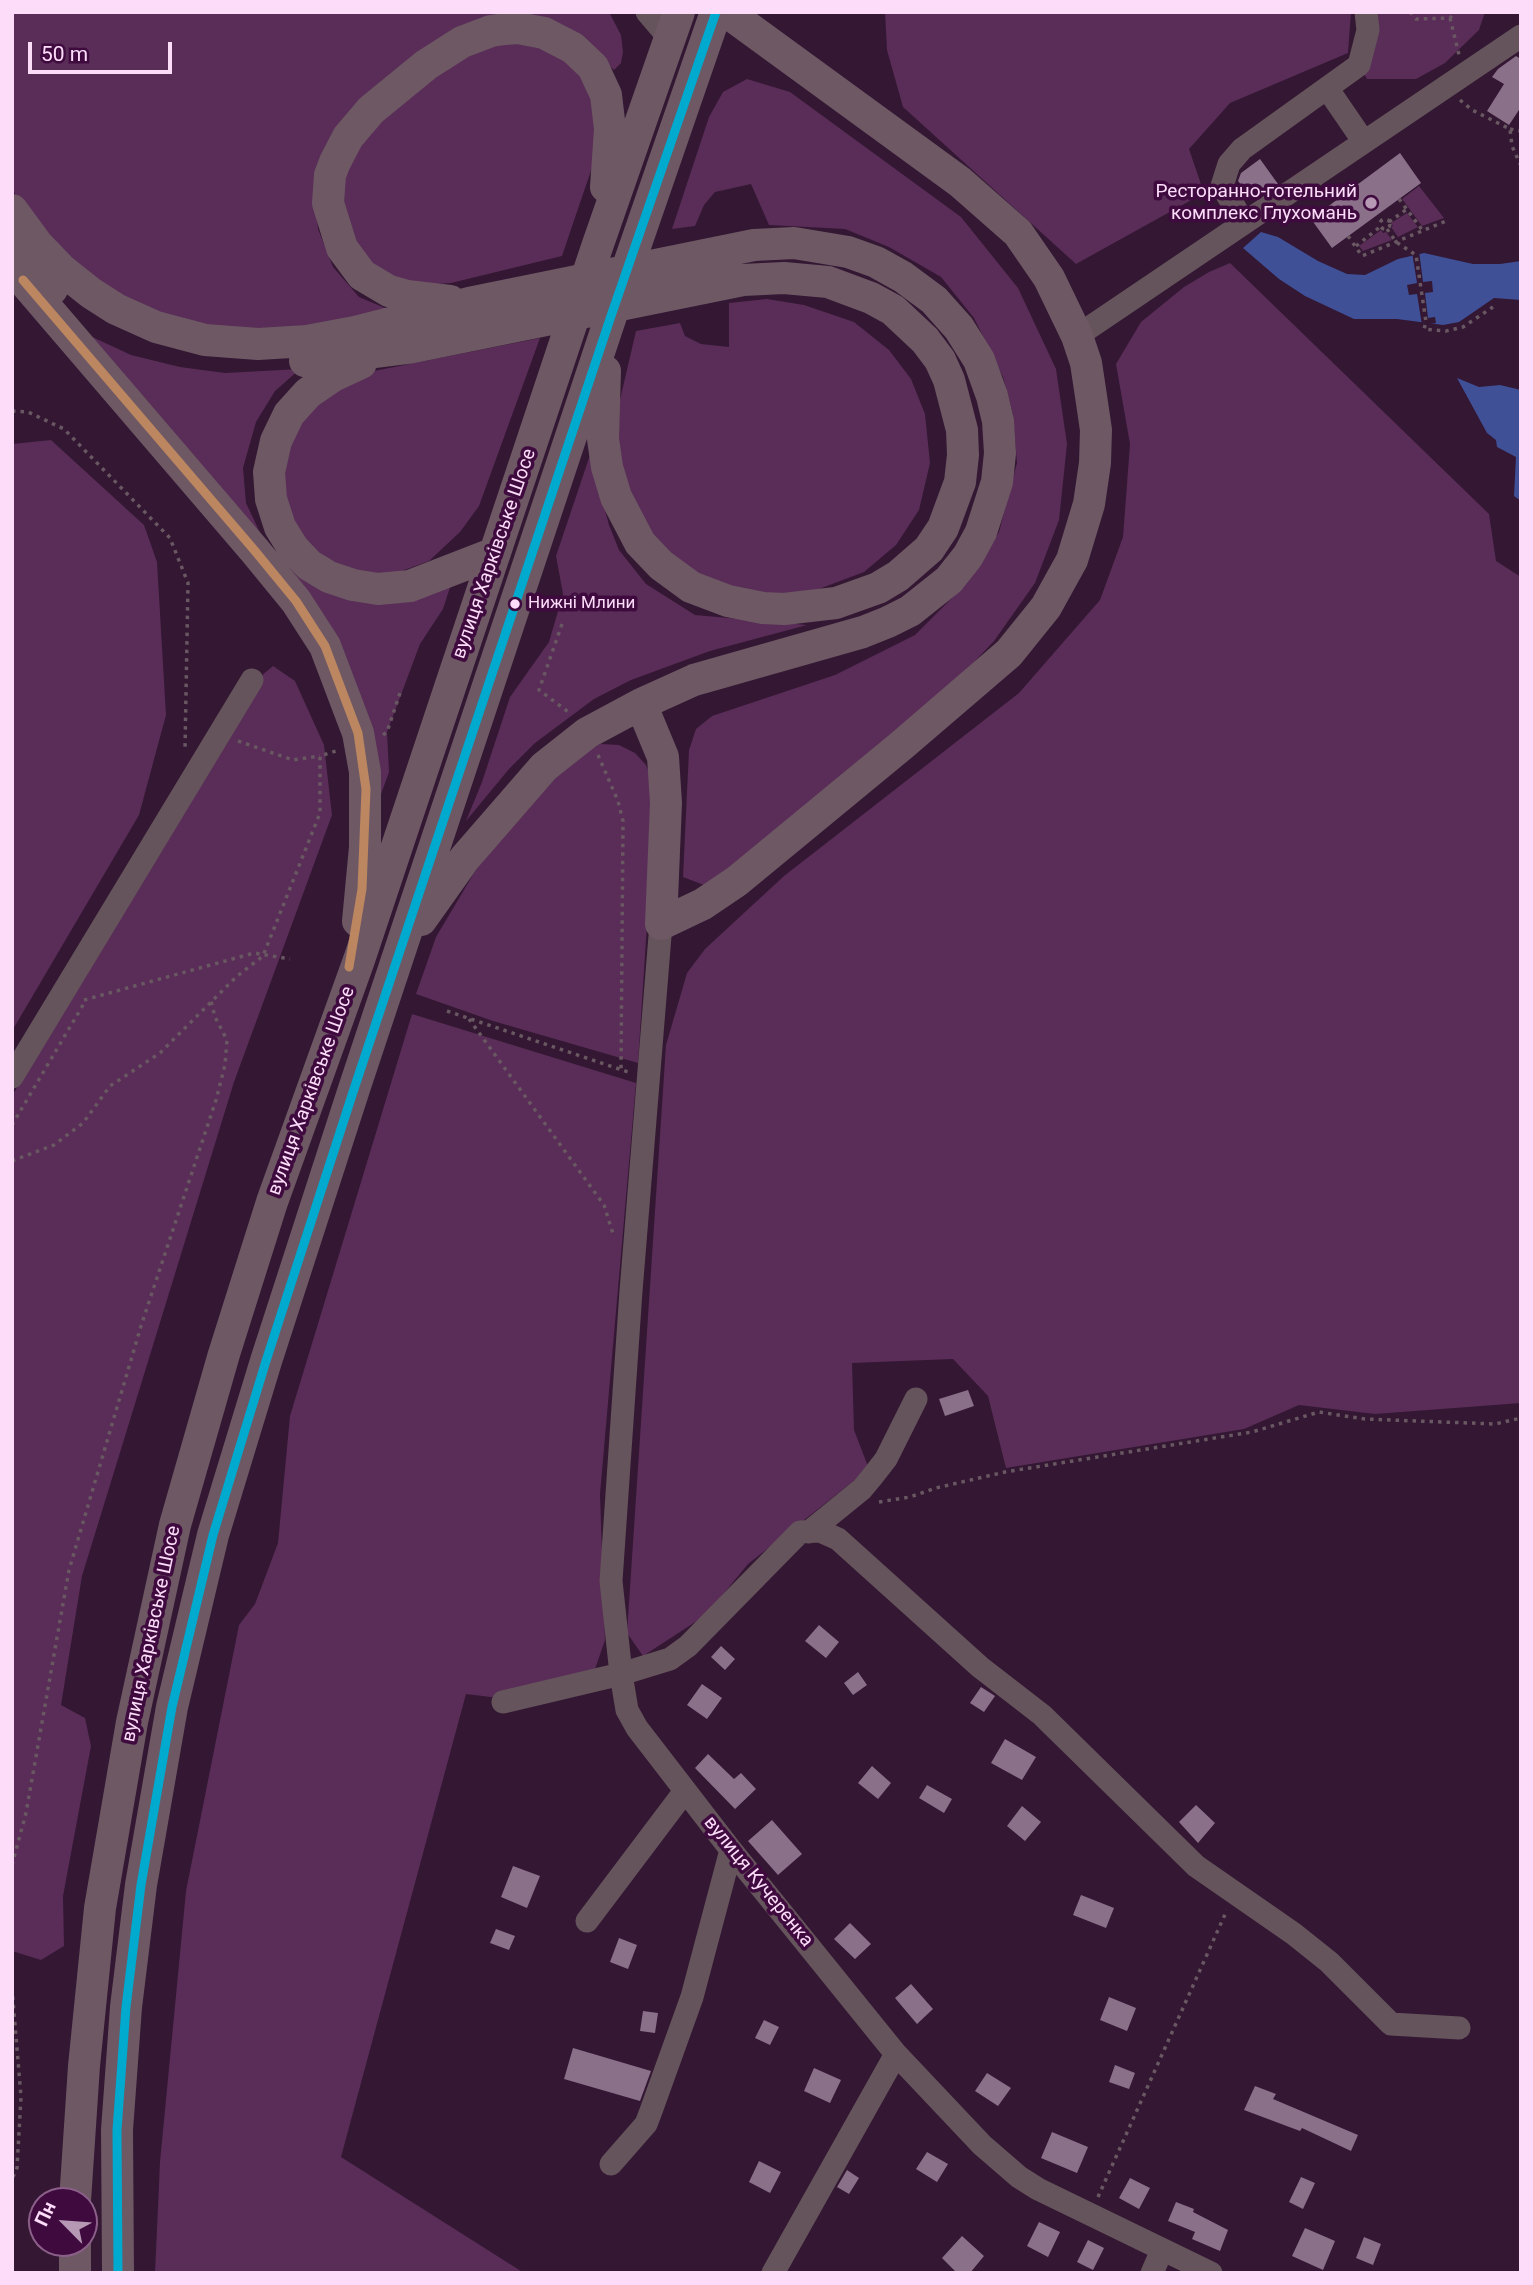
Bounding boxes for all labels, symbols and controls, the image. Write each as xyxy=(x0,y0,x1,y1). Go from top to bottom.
scale bar xyxy=(32,28,175,72)
text: 50 m xyxy=(41,42,88,66)
place label: Ресторанно-готельний комплекс Глухомань xyxy=(1155,181,1357,225)
marker: Ресторанно-готельний комплекс Глухомань xyxy=(1363,195,1379,211)
street label: вулиця Харківське Шосе xyxy=(448,446,542,662)
place label: Нижні Млини xyxy=(528,594,635,614)
marker: Нижні Млини xyxy=(508,597,522,611)
street label: вулиця Харківське Шосе xyxy=(264,984,360,1198)
street label: вулиця Харківське Шосе xyxy=(118,1524,186,1744)
street label: вулиця Кучеренка xyxy=(698,1812,818,1952)
north arrow xyxy=(28,2187,98,2257)
text: Пн xyxy=(30,2198,61,2230)

